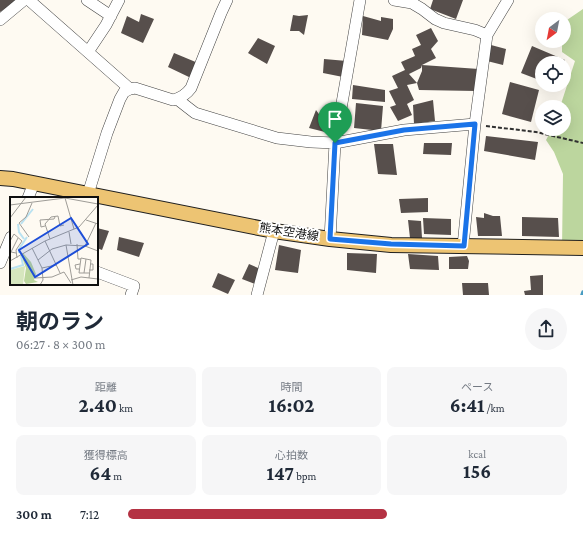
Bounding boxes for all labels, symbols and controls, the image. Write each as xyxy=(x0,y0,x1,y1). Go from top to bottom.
north arrow xyxy=(535,12,571,48)
map controls xyxy=(535,12,571,136)
button: locate xyxy=(535,56,571,92)
button: layers xyxy=(535,100,571,136)
pin xyxy=(318,102,352,143)
icon: arrive xyxy=(324,108,346,130)
inset map xyxy=(10,197,98,285)
street label: 熊本空港線 xyxy=(258,220,320,244)
button: share xyxy=(525,308,567,350)
text: 朝のラン xyxy=(16,309,104,334)
text: 06:27 · 8 × 300 m xyxy=(16,337,105,352)
text: 距離 xyxy=(95,381,117,393)
text: 時間 xyxy=(280,381,302,393)
text: ペース xyxy=(461,381,493,393)
text: 2.40 xyxy=(79,394,117,416)
text: 16:02 xyxy=(268,394,315,416)
text: 6:41 xyxy=(450,394,484,416)
text: km xyxy=(117,402,133,414)
text: /km xyxy=(484,402,505,414)
text: kcal xyxy=(468,448,486,460)
text: 獲得標高 xyxy=(84,449,128,461)
text: 心拍数 xyxy=(275,449,308,461)
text: 156 xyxy=(463,460,491,482)
text: 64 xyxy=(90,462,111,484)
text: 147 xyxy=(267,462,294,484)
text: m xyxy=(111,470,122,482)
text: bpm xyxy=(294,470,316,482)
text: 300 m xyxy=(16,507,52,522)
text: 7:12 xyxy=(80,507,99,522)

